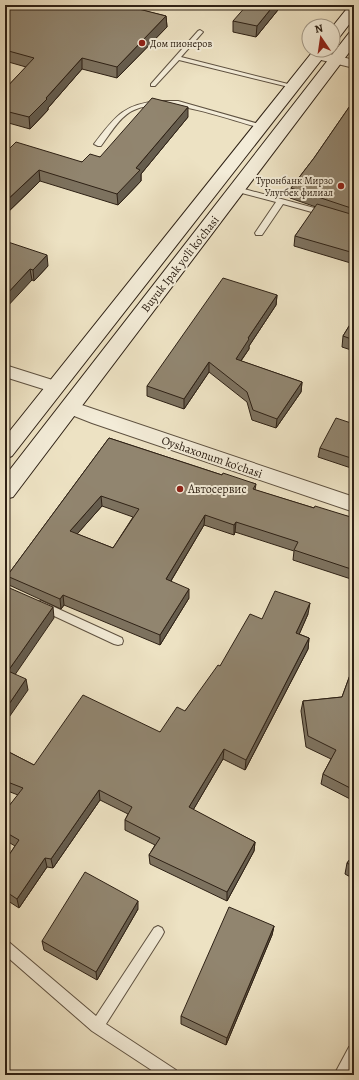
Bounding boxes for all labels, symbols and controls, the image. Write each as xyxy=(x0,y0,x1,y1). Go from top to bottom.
north arrow xyxy=(301,18,341,58)
text: N xyxy=(313,21,324,37)
place label: Дом пионеров xyxy=(150,37,212,51)
marker: Дом пионеров xyxy=(137,38,147,48)
place label: Туронбанк Мирзо Улугбек филиал xyxy=(256,174,333,200)
marker: Туронбанк Мирзо Улугбек филиал xyxy=(336,181,346,191)
street label: Buyuk Ipak yo'li ko'chasi xyxy=(137,213,223,315)
street label: Oyshaxonum ko'chasi xyxy=(159,432,265,482)
place label: Автосервис xyxy=(187,481,247,497)
marker: Автосервис xyxy=(175,484,185,494)

